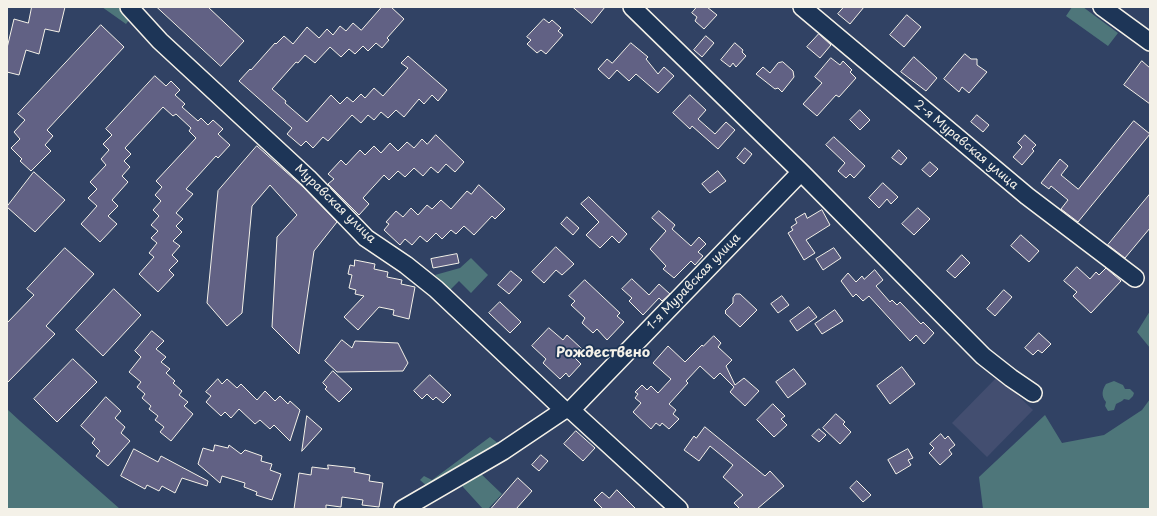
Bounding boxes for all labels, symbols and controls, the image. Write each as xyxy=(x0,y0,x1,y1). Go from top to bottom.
street label: 2-я Муравская улица xyxy=(911,97,1021,193)
street label: Муравская улица xyxy=(292,162,378,246)
street label: 1-я Муравская улица xyxy=(644,231,744,333)
district label: Рождествено xyxy=(556,345,650,361)

